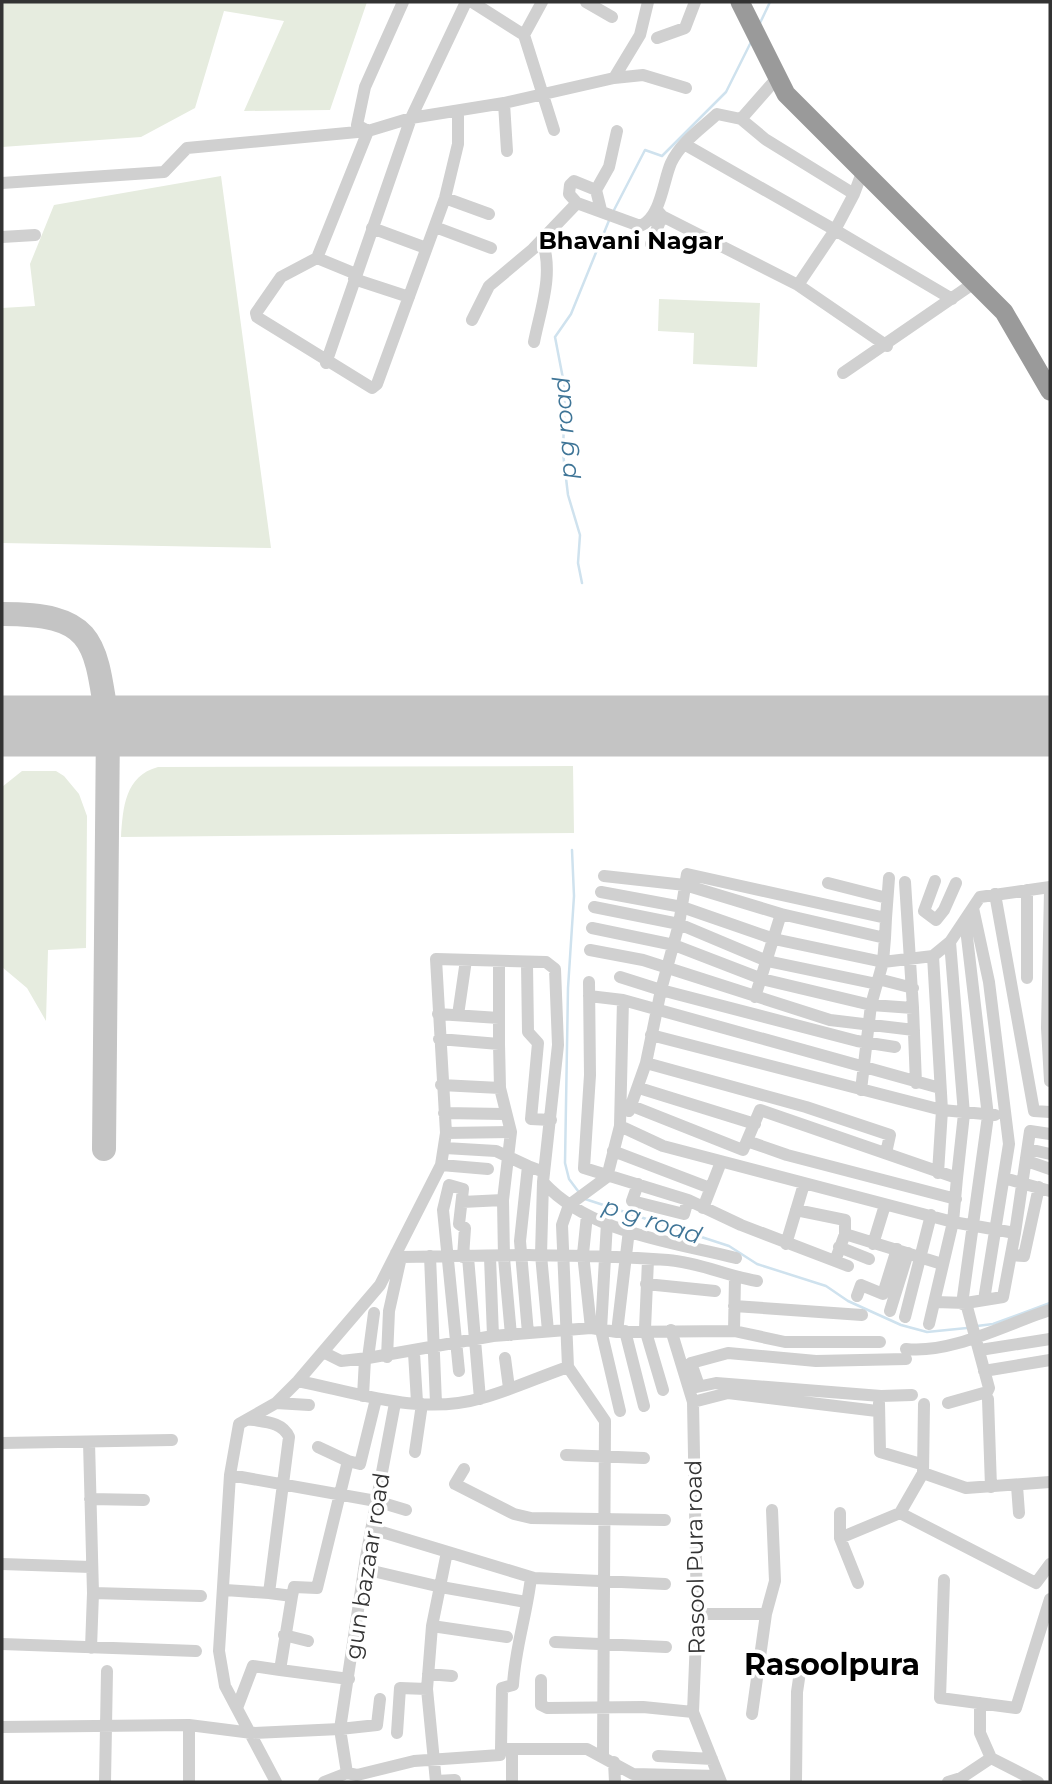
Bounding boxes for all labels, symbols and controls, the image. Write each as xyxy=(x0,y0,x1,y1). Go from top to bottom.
district label: Bhavani Nagar xyxy=(539,226,724,255)
water label: p g road xyxy=(546,375,583,480)
water label: p g road xyxy=(599,1191,706,1250)
street label: Rasool Pura road xyxy=(679,1459,711,1655)
street label: gun bazaar road xyxy=(338,1471,396,1661)
district label: Rasoolpura xyxy=(744,1646,920,1683)

